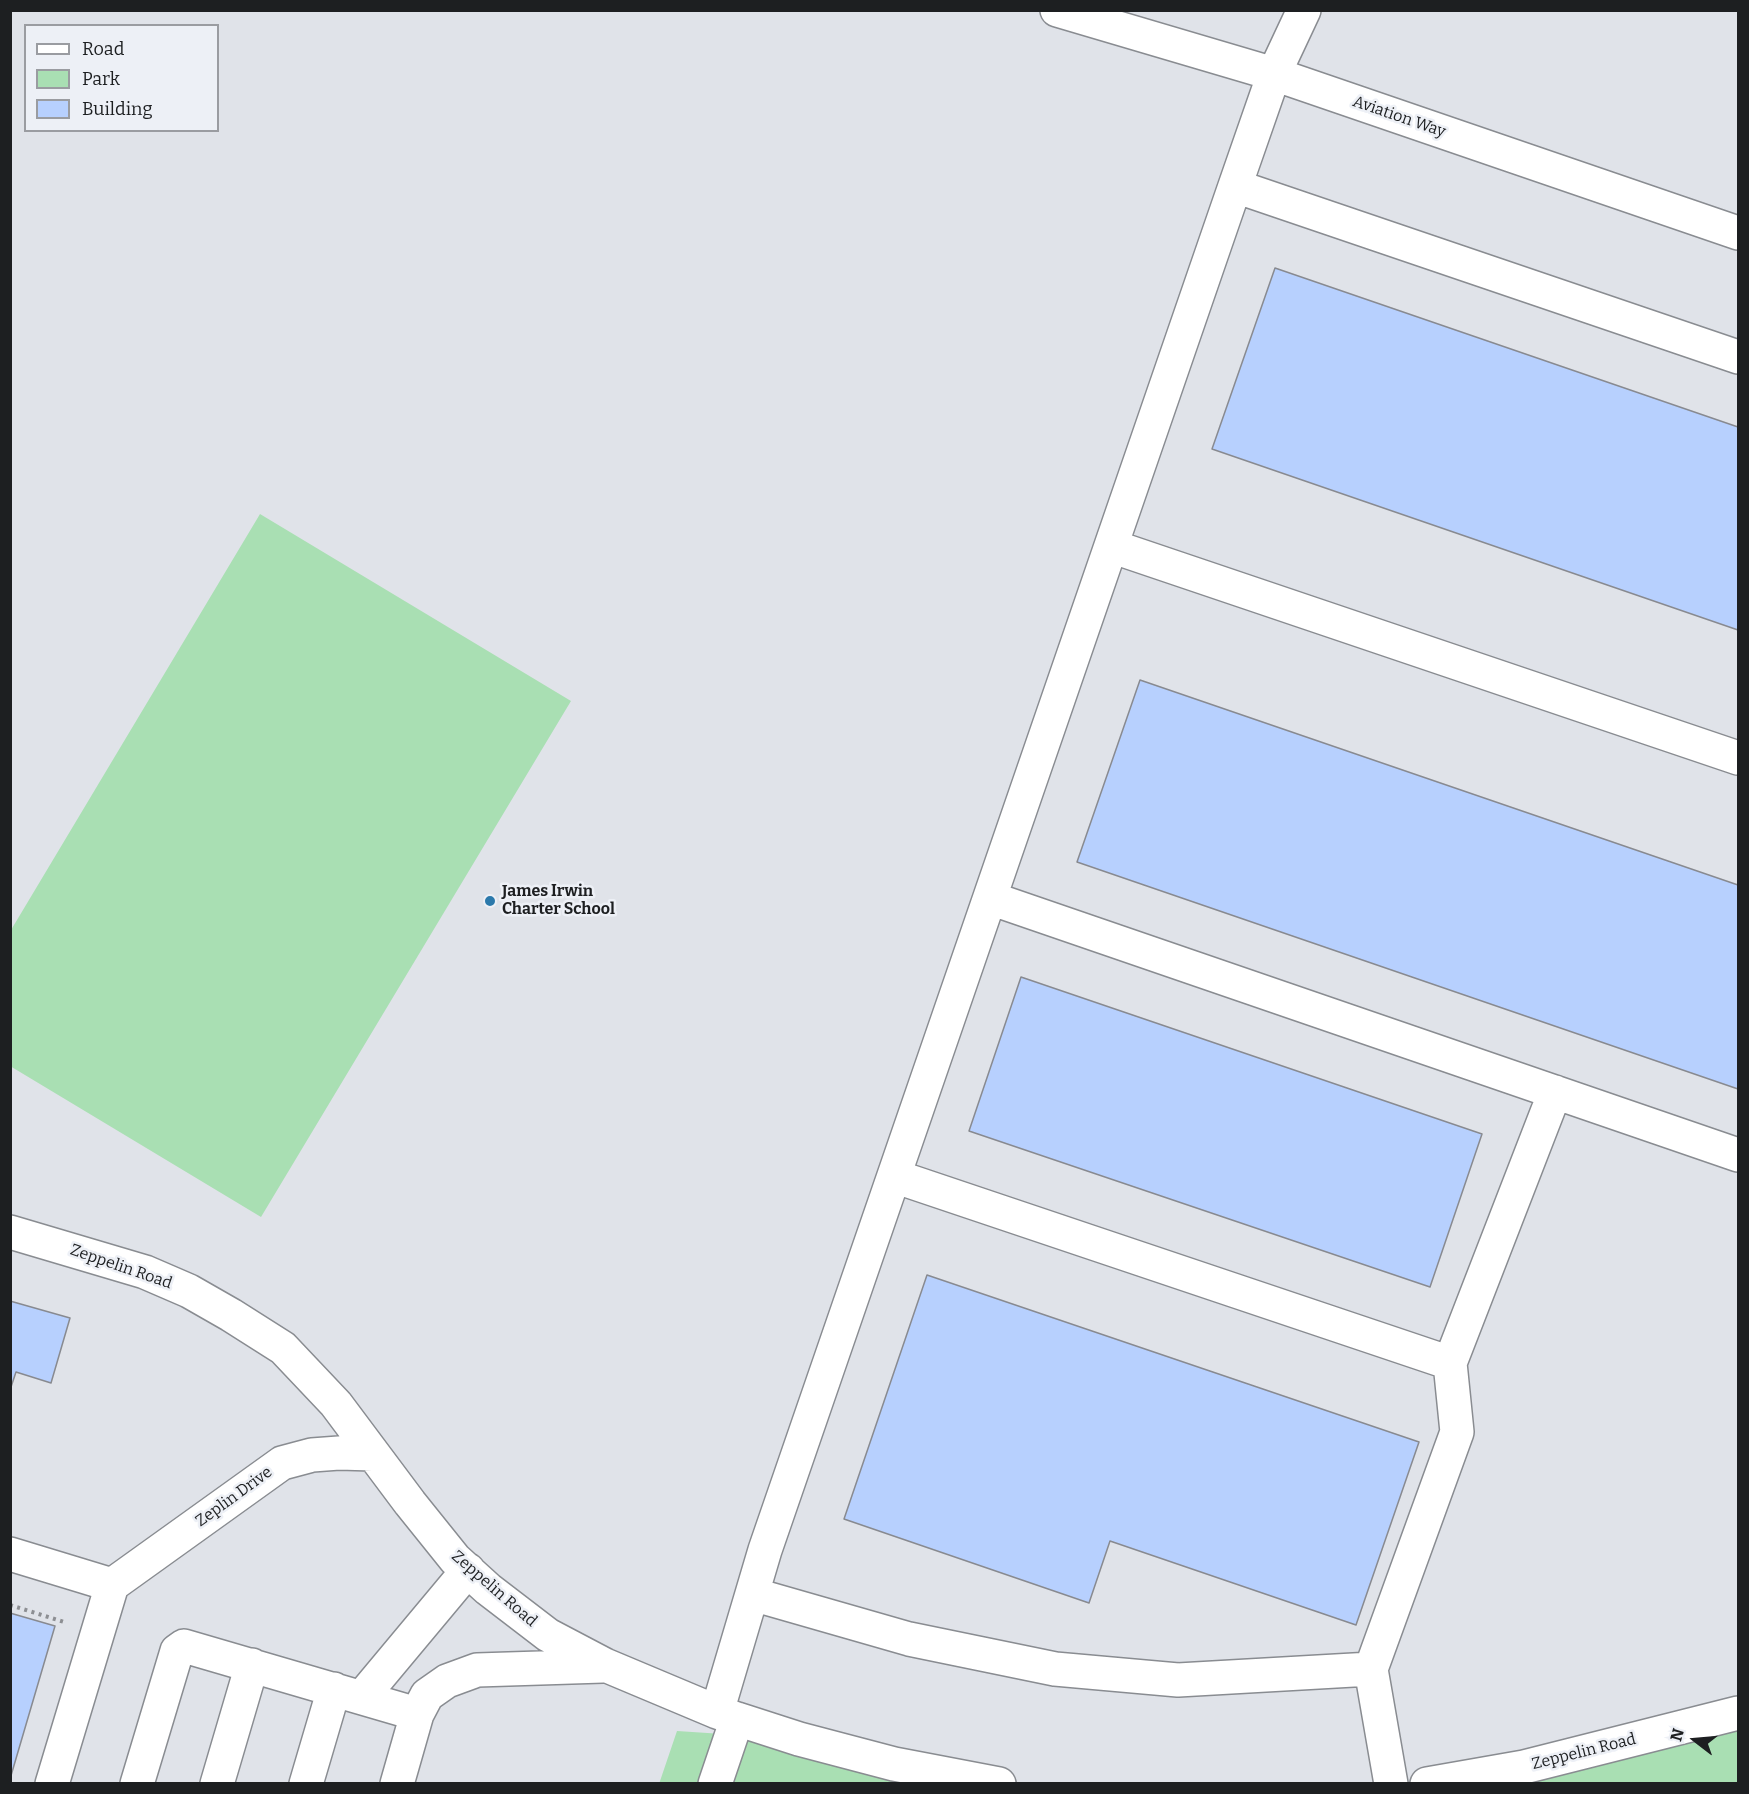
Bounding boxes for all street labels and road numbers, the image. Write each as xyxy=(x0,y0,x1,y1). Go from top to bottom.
street label: Aviation Way xyxy=(1350,92,1448,142)
street label: Zeppelin Road xyxy=(67,1241,175,1293)
street label: Zeplin Drive xyxy=(192,1463,276,1531)
street label: Zeppelin Road xyxy=(447,1547,541,1631)
street label: Zeppelin Road xyxy=(1530,1730,1638,1774)

